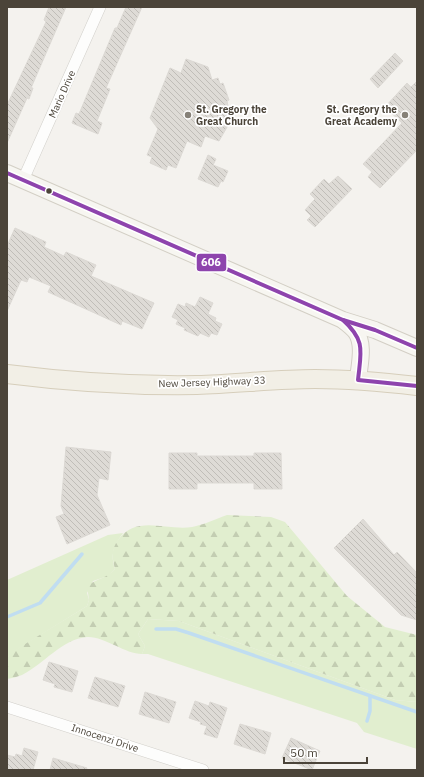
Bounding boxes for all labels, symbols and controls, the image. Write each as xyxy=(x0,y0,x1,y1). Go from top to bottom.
street label: Mario Drive xyxy=(46,68,78,120)
place label: St. Gregory the Great Church xyxy=(196,103,267,128)
place label: St. Gregory the Great Academy xyxy=(325,103,398,128)
marker: St. Gregory the Great Church xyxy=(183,110,193,120)
marker: St. Gregory the Great Academy xyxy=(400,110,410,120)
unlabelled marker xyxy=(44,186,54,196)
line badge: 606 xyxy=(196,253,227,272)
text: 606 xyxy=(201,255,221,269)
street label: New Jersey Highway 33 xyxy=(158,374,266,390)
street label: Innocenzi Drive xyxy=(70,721,141,755)
scale bar xyxy=(284,739,367,765)
text: 50 m xyxy=(290,745,318,760)

